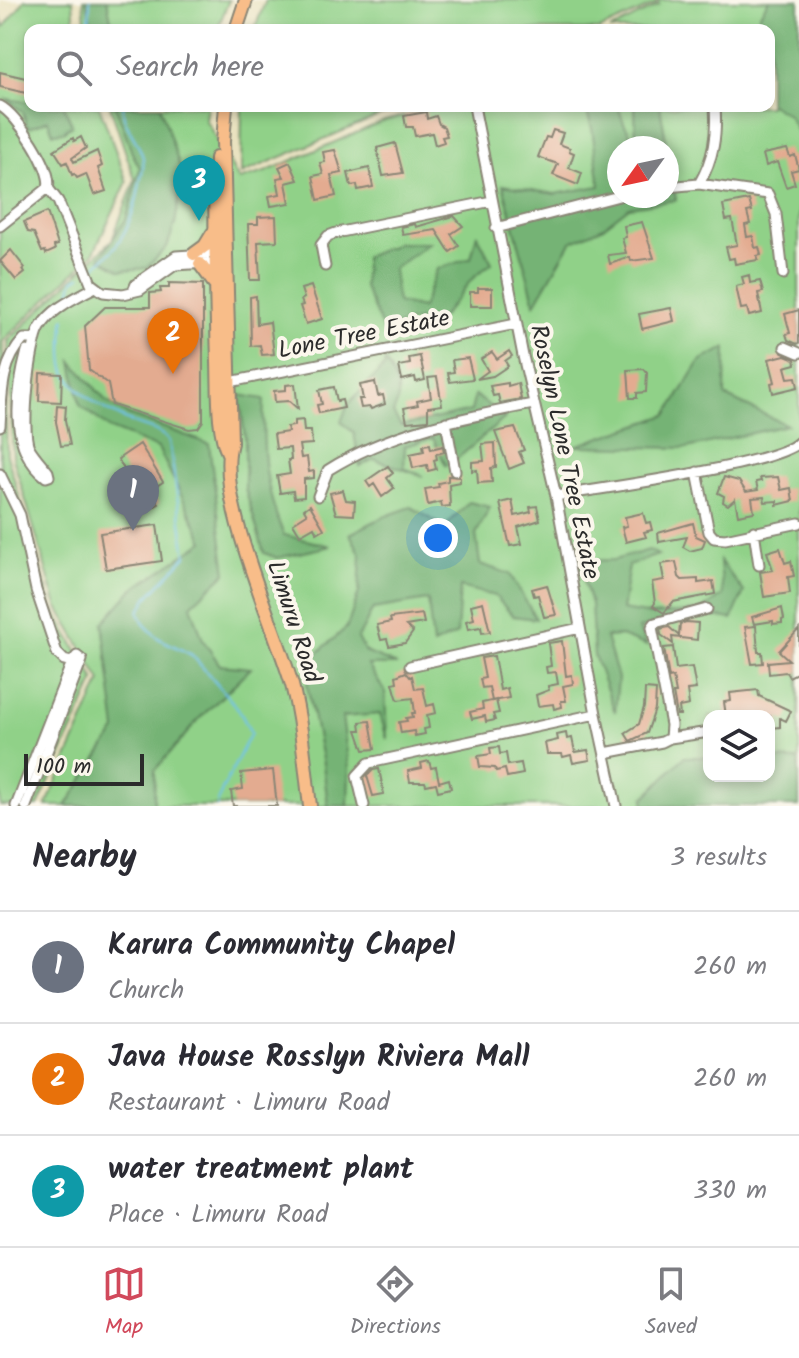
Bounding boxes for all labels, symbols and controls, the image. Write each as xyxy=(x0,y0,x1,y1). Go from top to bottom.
search box xyxy=(24,24,775,112)
text: Search here xyxy=(116,44,264,92)
icon: search xyxy=(52,46,96,90)
north arrow xyxy=(607,136,679,208)
pin: 3 xyxy=(173,155,225,221)
street label: Lone Tree Estate xyxy=(275,299,453,371)
pin: 2 xyxy=(147,308,199,374)
street label: Roselyn Lone Tree Estate xyxy=(518,321,610,583)
pin: 1 xyxy=(107,465,159,531)
your location xyxy=(418,518,458,558)
street label: Limuru Road xyxy=(255,556,331,689)
map controls xyxy=(703,710,775,782)
button: layers xyxy=(703,710,775,782)
scale bar xyxy=(24,750,144,786)
text: 100 m xyxy=(36,750,91,785)
text: Nearby xyxy=(32,831,137,885)
text: 3 results xyxy=(670,837,767,879)
text: Karura Community Chapel xyxy=(108,922,455,970)
text: 1 xyxy=(54,946,62,988)
text: 260 m xyxy=(693,946,767,988)
text: Church xyxy=(108,970,184,1012)
text: Java House Rosslyn Riviera Mall xyxy=(108,1034,529,1082)
text: 2 xyxy=(50,1058,66,1100)
text: 260 m xyxy=(693,1058,767,1100)
text: Restaurant · Limuru Road xyxy=(108,1082,390,1124)
text: water treatment plant xyxy=(108,1146,414,1194)
text: 3 xyxy=(51,1170,65,1212)
text: 330 m xyxy=(693,1170,767,1212)
text: Place · Limuru Road xyxy=(108,1194,328,1236)
tab: Map xyxy=(102,1262,146,1345)
tab: Directions xyxy=(350,1262,441,1345)
tab: Saved xyxy=(645,1262,697,1345)

